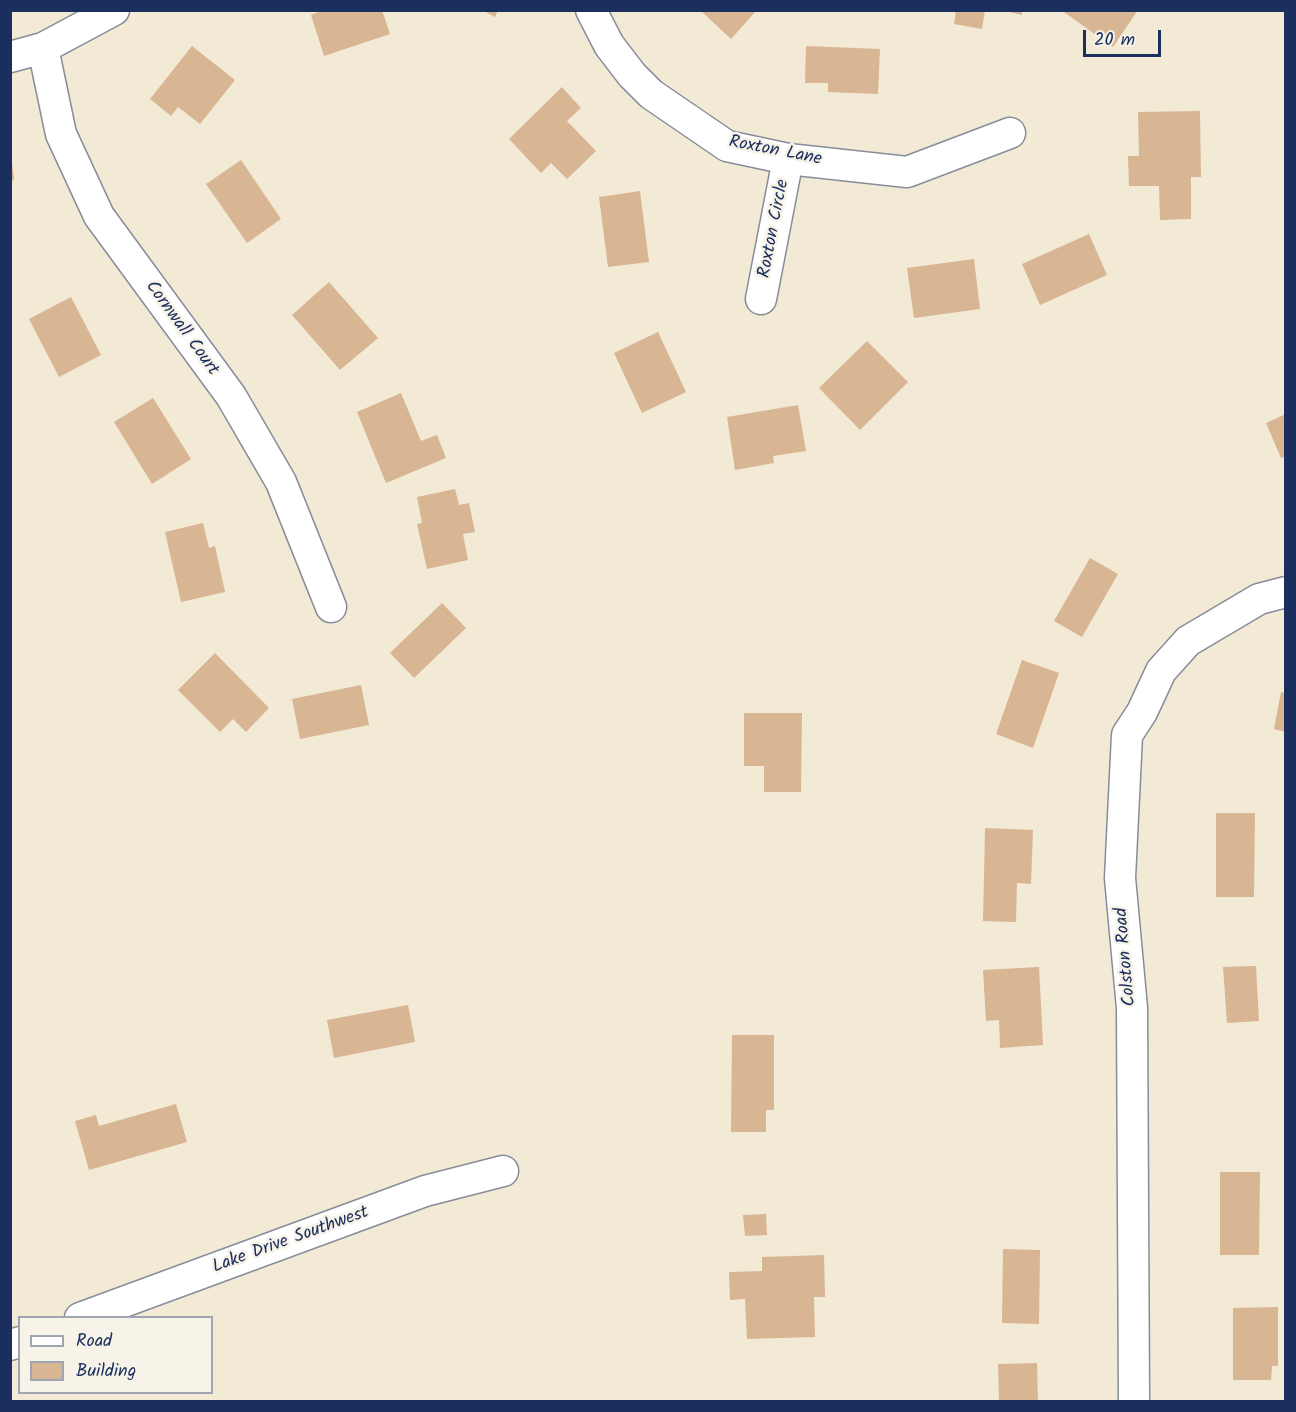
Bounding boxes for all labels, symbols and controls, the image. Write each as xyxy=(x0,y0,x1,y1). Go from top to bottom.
scale bar xyxy=(1086,18,1164,56)
text: 20 m xyxy=(1094,26,1135,55)
street label: Roxton Lane xyxy=(727,132,823,172)
street label: Roxton Circle xyxy=(755,178,795,280)
street label: Cornwall Court xyxy=(139,278,223,380)
street label: Colston Road xyxy=(1112,907,1142,1007)
street label: Lake Drive Southwest xyxy=(210,1203,372,1279)
legend xyxy=(18,1316,213,1394)
text: Road xyxy=(76,1327,112,1356)
text: Building xyxy=(76,1357,136,1386)

